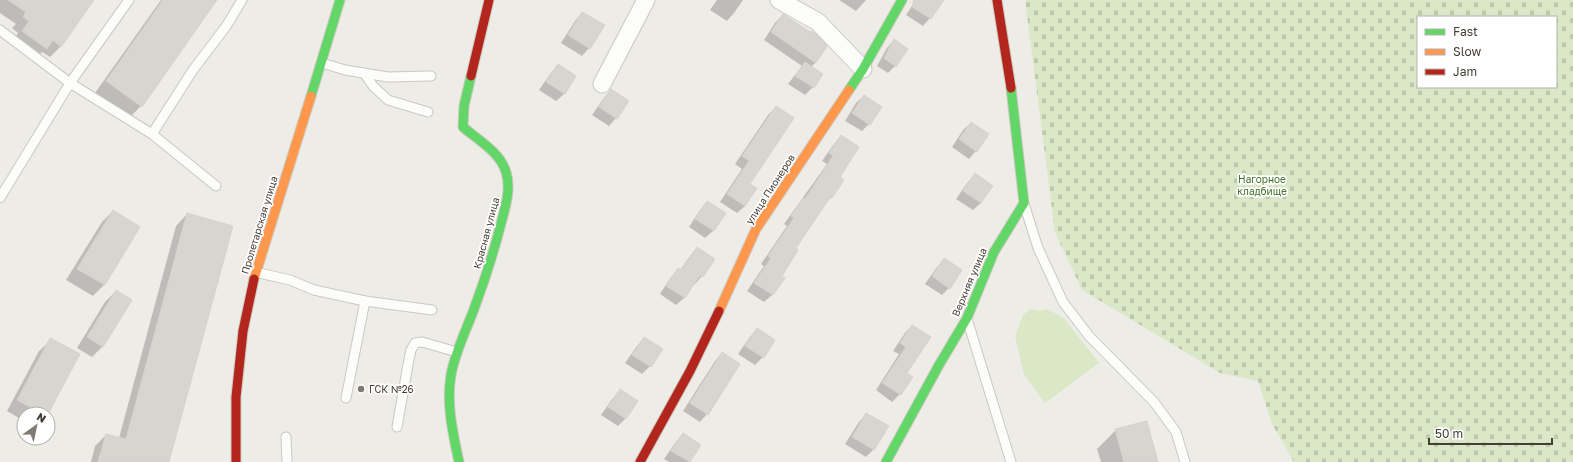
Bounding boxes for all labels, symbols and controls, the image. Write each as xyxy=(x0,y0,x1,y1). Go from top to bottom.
legend xyxy=(1417,16,1557,88)
text: Fast xyxy=(1453,24,1478,39)
text: Slow xyxy=(1453,44,1481,59)
text: Jam xyxy=(1453,64,1477,79)
street label: улица Пионеров xyxy=(743,151,797,226)
park label: Нагорное кладбище xyxy=(1237,173,1287,197)
street label: Пролетарская улица xyxy=(238,175,280,275)
street label: Красная улица xyxy=(471,196,501,270)
street label: Верхняя улица xyxy=(949,246,989,318)
place label: ГСК №26 xyxy=(369,383,414,395)
marker: ГСК №26 xyxy=(356,384,366,394)
north arrow xyxy=(16,406,56,446)
text: N xyxy=(35,409,49,425)
scale bar xyxy=(1429,420,1552,446)
text: 50 m xyxy=(1435,426,1463,441)

